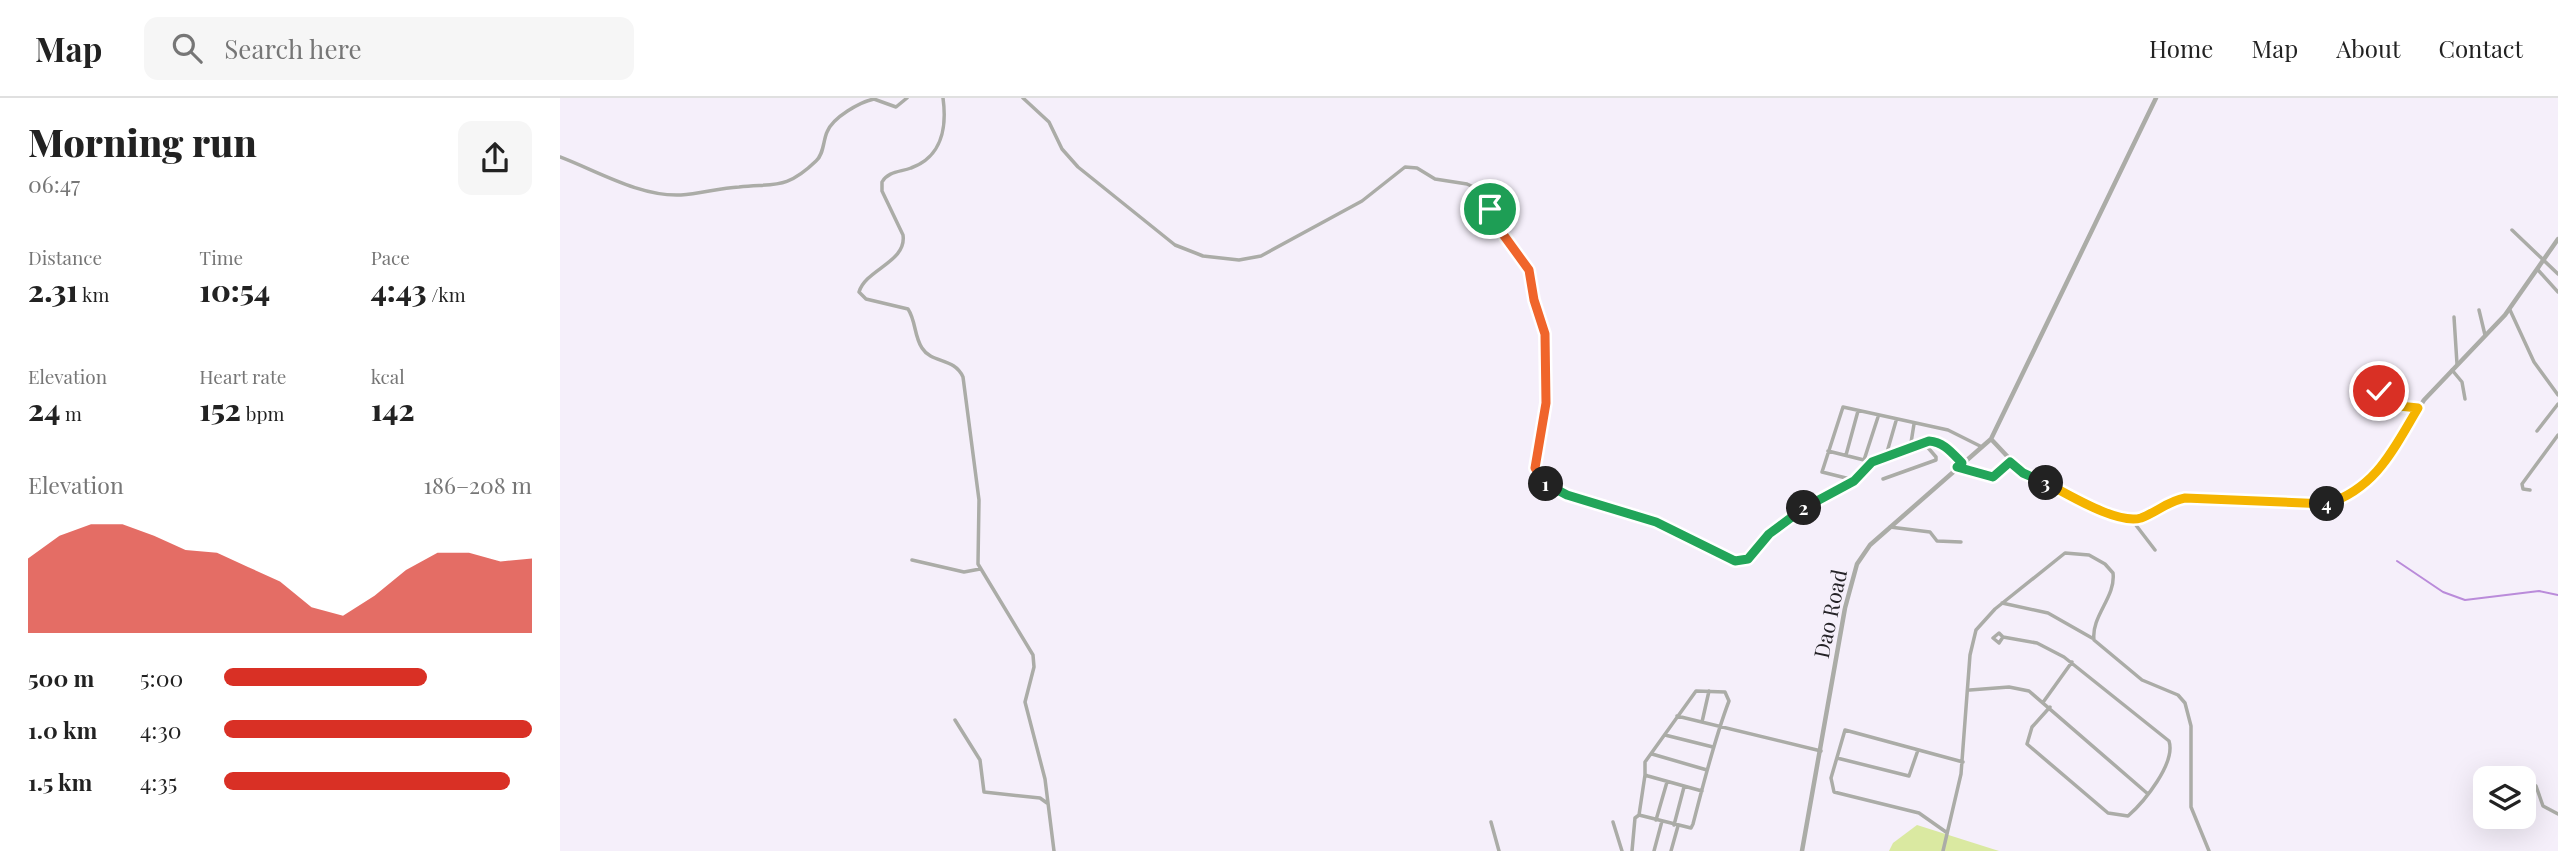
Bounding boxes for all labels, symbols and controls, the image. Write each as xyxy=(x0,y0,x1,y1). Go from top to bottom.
search box xyxy=(144,17,634,80)
text: Map xyxy=(35,26,102,70)
icon: search xyxy=(168,29,206,67)
text: Search here xyxy=(224,31,362,66)
text: Home xyxy=(2149,32,2213,64)
text: Map xyxy=(2251,32,2298,64)
text: About xyxy=(2336,32,2400,64)
text: Contact xyxy=(2438,32,2523,64)
text: Morning run xyxy=(28,116,257,167)
button: share xyxy=(458,121,532,195)
text: 06:47 xyxy=(28,168,80,199)
pin xyxy=(1460,179,1520,239)
icon: arrive xyxy=(1471,190,1509,228)
text: Distance xyxy=(28,244,102,270)
text: Time xyxy=(199,244,243,270)
text: Pace xyxy=(371,244,410,270)
text: 2.31 xyxy=(28,270,78,310)
text: 10:54 xyxy=(199,270,270,310)
text: 4:43 xyxy=(371,270,426,310)
text: km xyxy=(78,281,109,307)
text: /km xyxy=(426,281,466,307)
pin xyxy=(2349,361,2409,421)
text: Elevation xyxy=(28,363,107,389)
text: Heart rate xyxy=(199,363,286,389)
text: kcal xyxy=(371,363,405,389)
icon: check xyxy=(2360,372,2398,410)
text: 24 xyxy=(28,389,60,429)
text: 152 xyxy=(199,389,241,429)
text: 142 xyxy=(371,389,415,429)
text: m xyxy=(60,400,82,426)
text: bpm xyxy=(241,400,284,426)
pin: 1 xyxy=(1528,466,1564,502)
pin: 3 xyxy=(2028,466,2064,500)
text: Elevation xyxy=(28,469,124,500)
text: 186–208 m xyxy=(424,469,532,500)
text: 3 xyxy=(2041,469,2050,495)
text: 1 xyxy=(1542,470,1549,496)
pin: 4 xyxy=(2310,486,2344,522)
pin: 2 xyxy=(1786,490,1822,526)
text: 4 xyxy=(2321,490,2332,516)
text: 2 xyxy=(1799,494,1808,520)
street label: Dao Road xyxy=(1806,567,1852,661)
text: 500 m xyxy=(28,662,94,693)
text: 5:00 xyxy=(140,662,183,693)
text: 1.0 km xyxy=(28,714,97,745)
text: 4:30 xyxy=(140,714,182,745)
text: 1.5 km xyxy=(28,766,92,797)
text: 4:35 xyxy=(140,766,177,797)
map controls xyxy=(2473,766,2536,829)
button: layers xyxy=(2473,766,2536,829)

